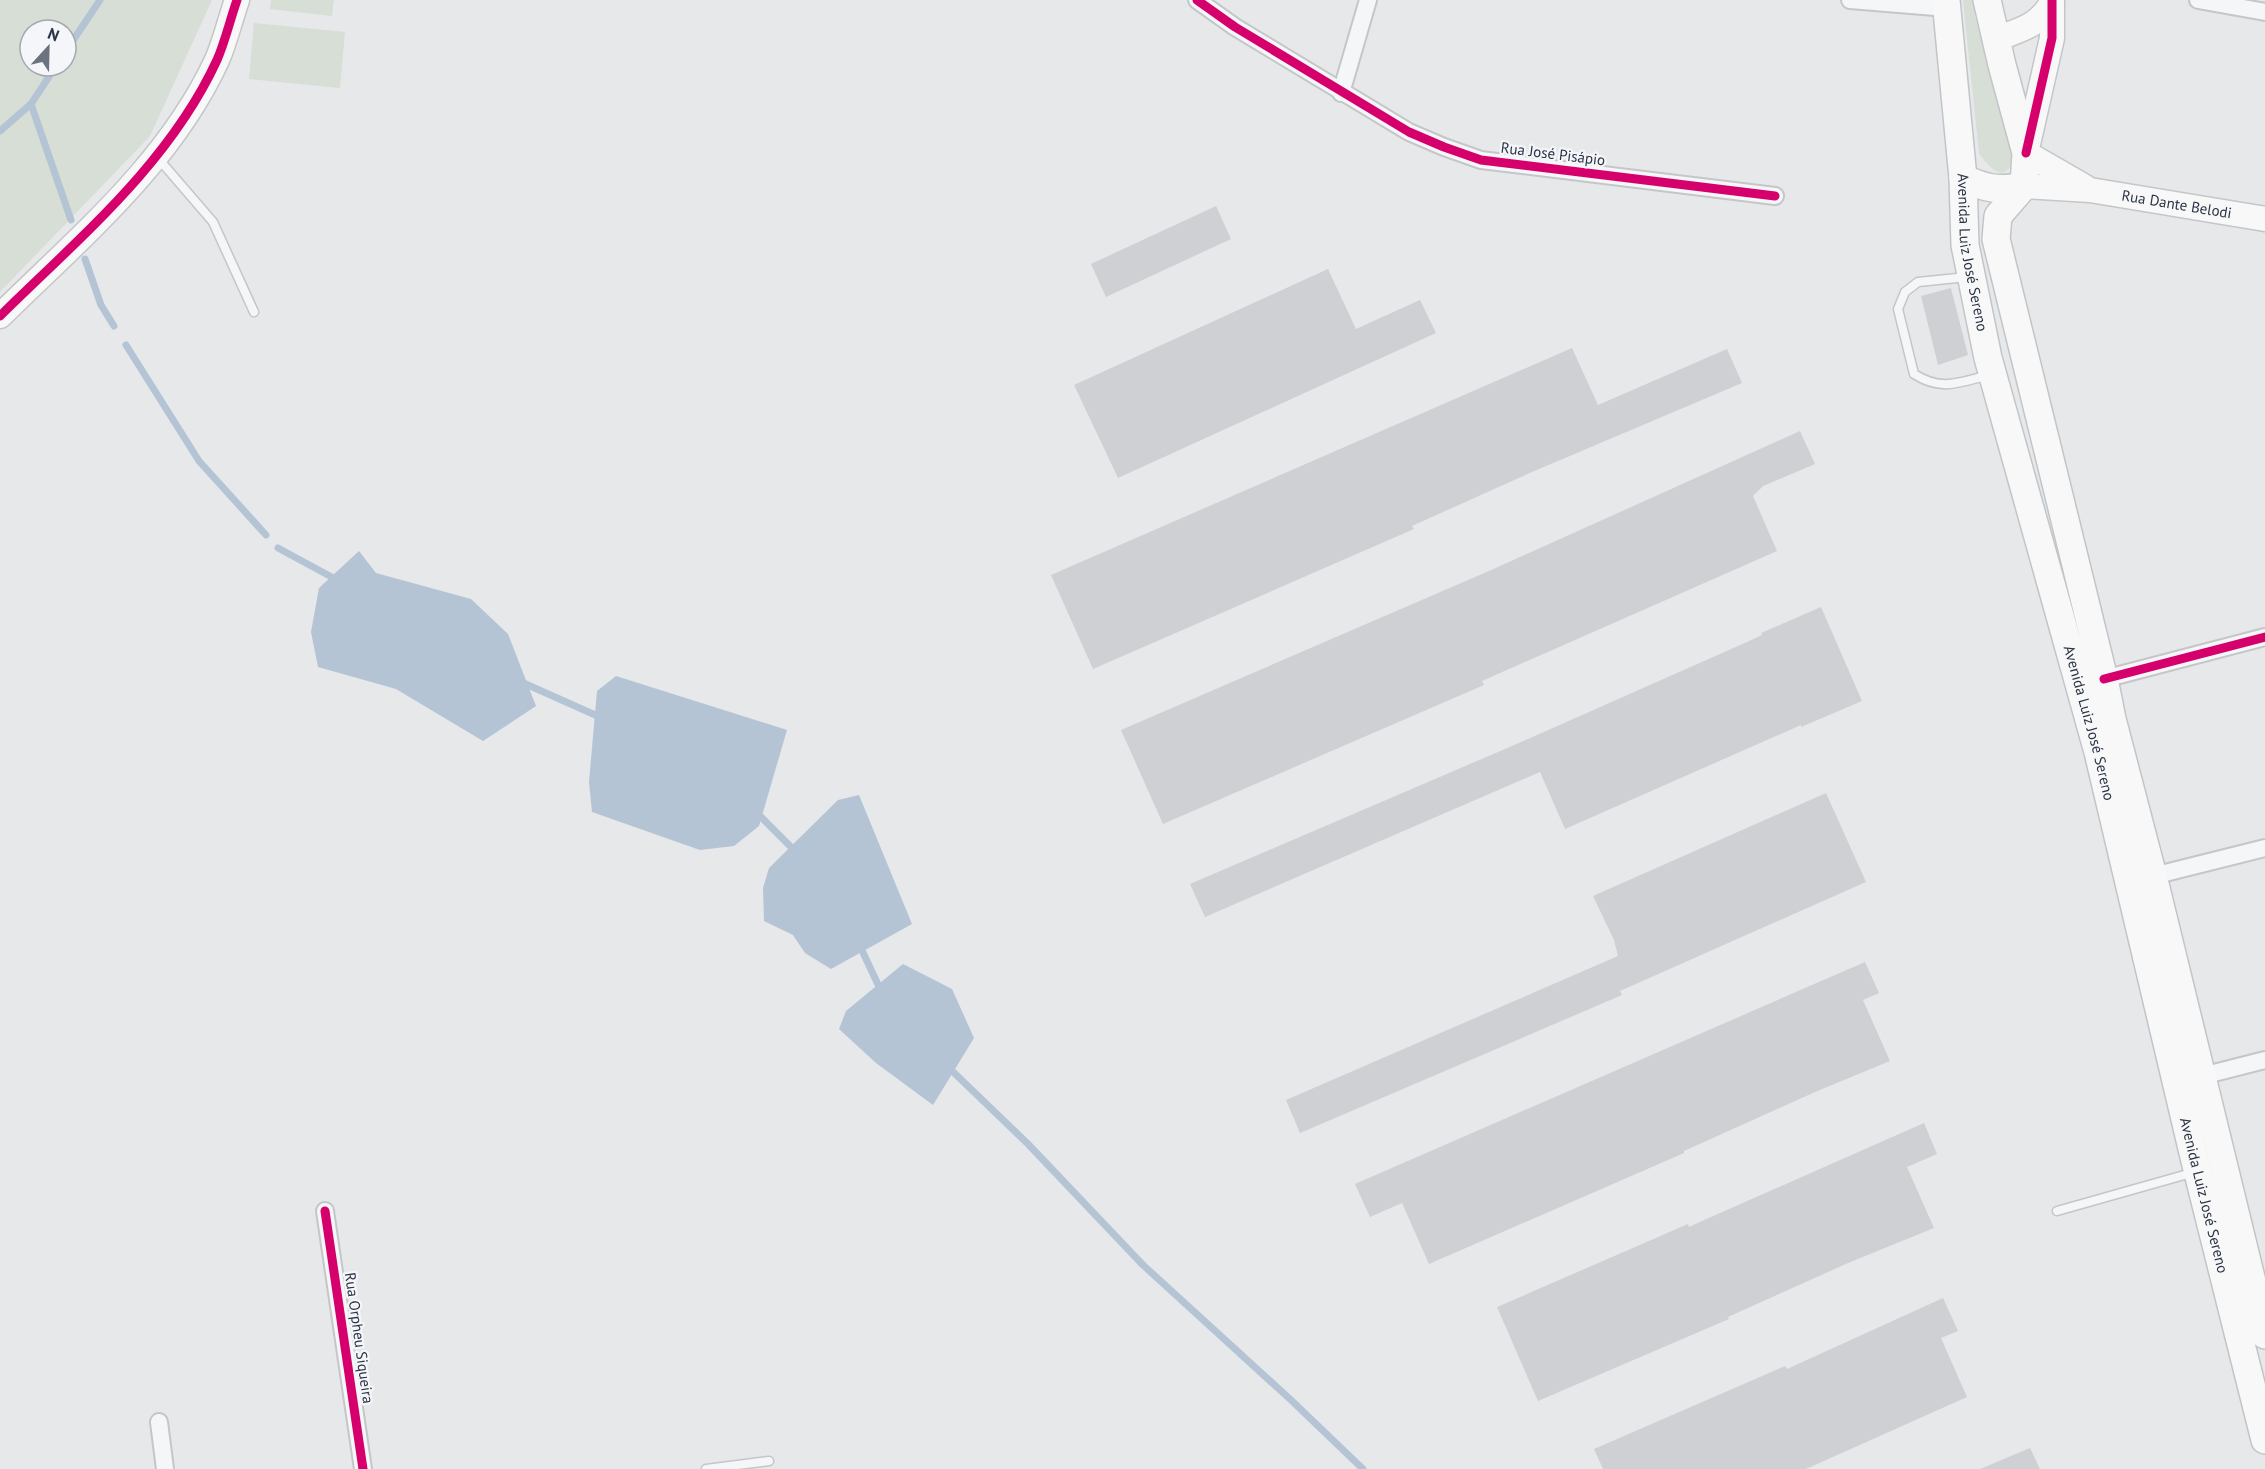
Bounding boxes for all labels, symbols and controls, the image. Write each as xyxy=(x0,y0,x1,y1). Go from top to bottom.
north arrow xyxy=(18,18,78,78)
text: N xyxy=(45,23,62,45)
street label: Rua José Pisápio xyxy=(1500,138,1606,169)
street label: Avenida Luiz José Sereno xyxy=(1954,172,1992,333)
street label: Rua Dante Belodi xyxy=(2120,185,2233,222)
street label: Avenida Luiz José Sereno xyxy=(2060,643,2119,802)
street label: Avenida Luiz José Sereno xyxy=(2176,1116,2233,1275)
street label: Rua Orpheu Siqueira xyxy=(341,1271,378,1405)

